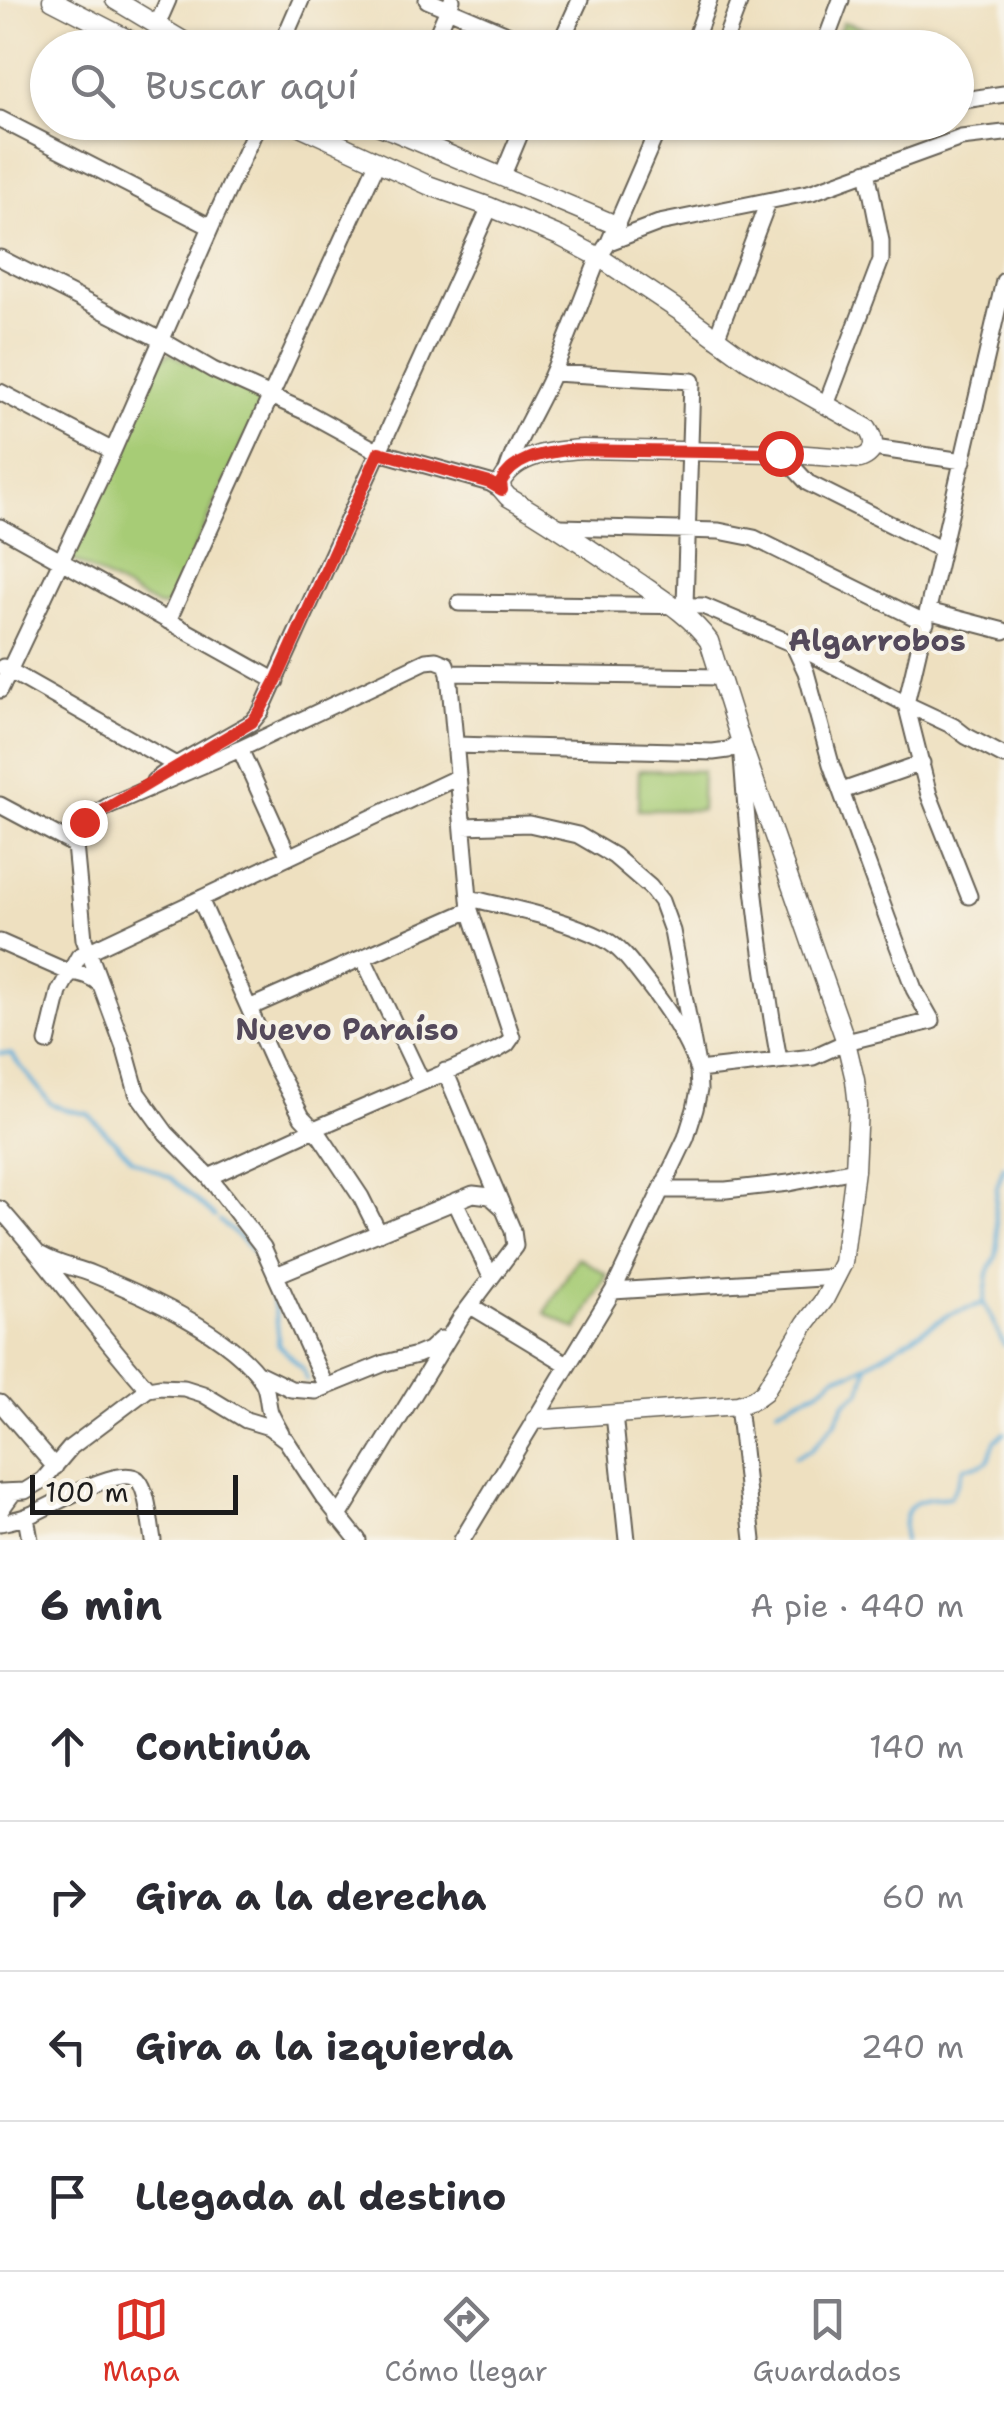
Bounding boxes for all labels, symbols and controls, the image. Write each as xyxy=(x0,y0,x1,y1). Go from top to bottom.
search box xyxy=(30,30,974,140)
icon: search xyxy=(65,58,120,113)
text: Buscar aquí xyxy=(145,60,358,111)
route start xyxy=(758,431,804,477)
district label: Algarrobos xyxy=(788,620,966,661)
route end xyxy=(62,800,108,846)
district label: Nuevo Paraíso xyxy=(235,1009,459,1050)
scale bar xyxy=(30,1470,238,1514)
text: 100 m xyxy=(45,1473,129,1511)
text: 6 min xyxy=(40,1577,162,1633)
text: A pie · 440 m xyxy=(750,1584,964,1627)
icon: ahead xyxy=(40,1719,95,1774)
text: Continúa xyxy=(135,1721,310,1772)
text: 140 m xyxy=(869,1725,964,1768)
icon: right xyxy=(40,1869,95,1924)
text: Gira a la derecha xyxy=(135,1871,487,1922)
text: 60 m xyxy=(882,1875,964,1918)
icon: left xyxy=(40,2019,95,2074)
text: Gira a la izquierda xyxy=(135,2021,513,2072)
text: 240 m xyxy=(861,2025,964,2068)
icon: arrive xyxy=(40,2169,95,2224)
text: Llegada al destino xyxy=(135,2171,506,2222)
tab: Mapa xyxy=(102,2292,180,2390)
tab: Cómo llegar xyxy=(385,2292,548,2390)
tab: Guardados xyxy=(753,2292,902,2390)

